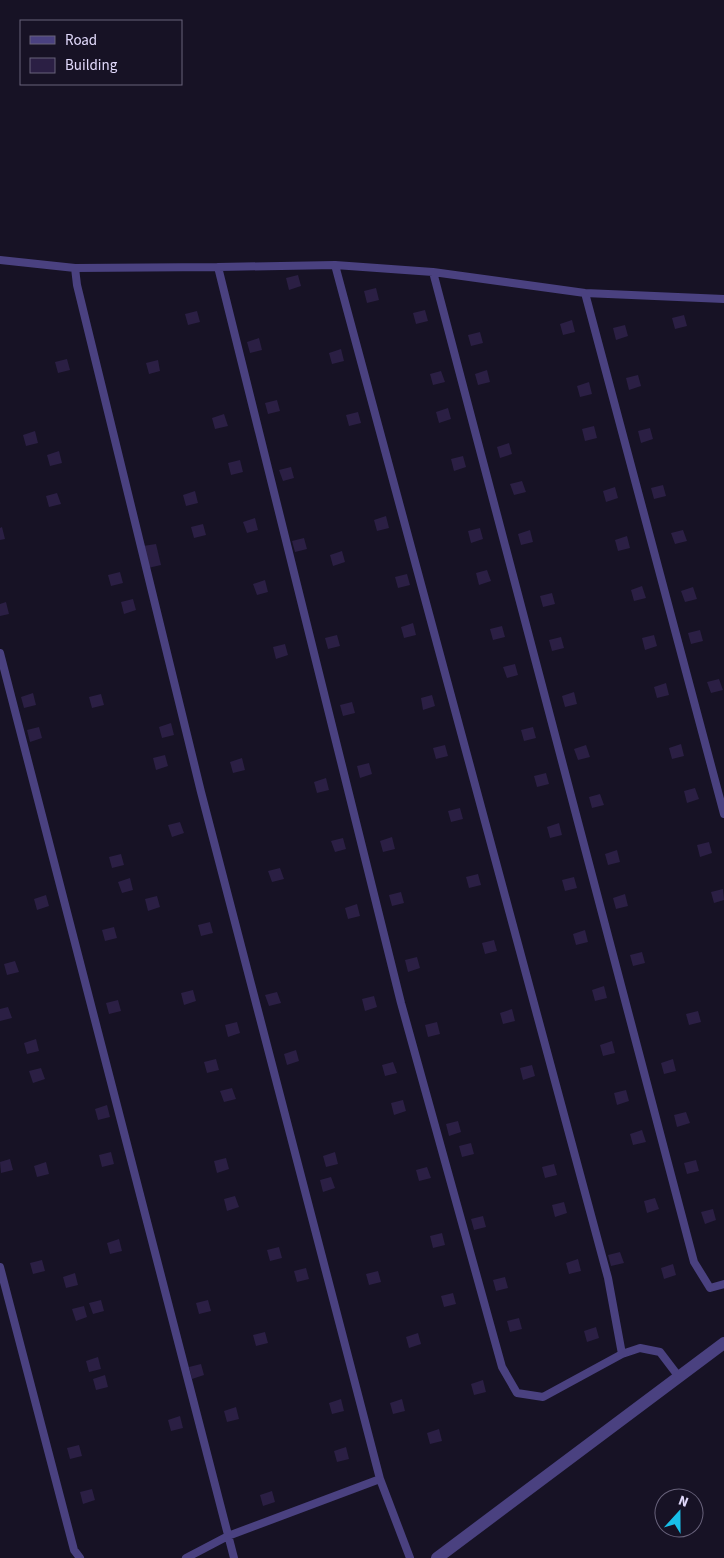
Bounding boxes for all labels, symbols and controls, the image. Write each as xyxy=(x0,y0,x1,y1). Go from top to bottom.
legend xyxy=(20,20,182,85)
text: Road xyxy=(65,30,97,51)
text: Building xyxy=(65,55,118,76)
north arrow xyxy=(654,1488,704,1538)
text: N xyxy=(675,1491,691,1513)

